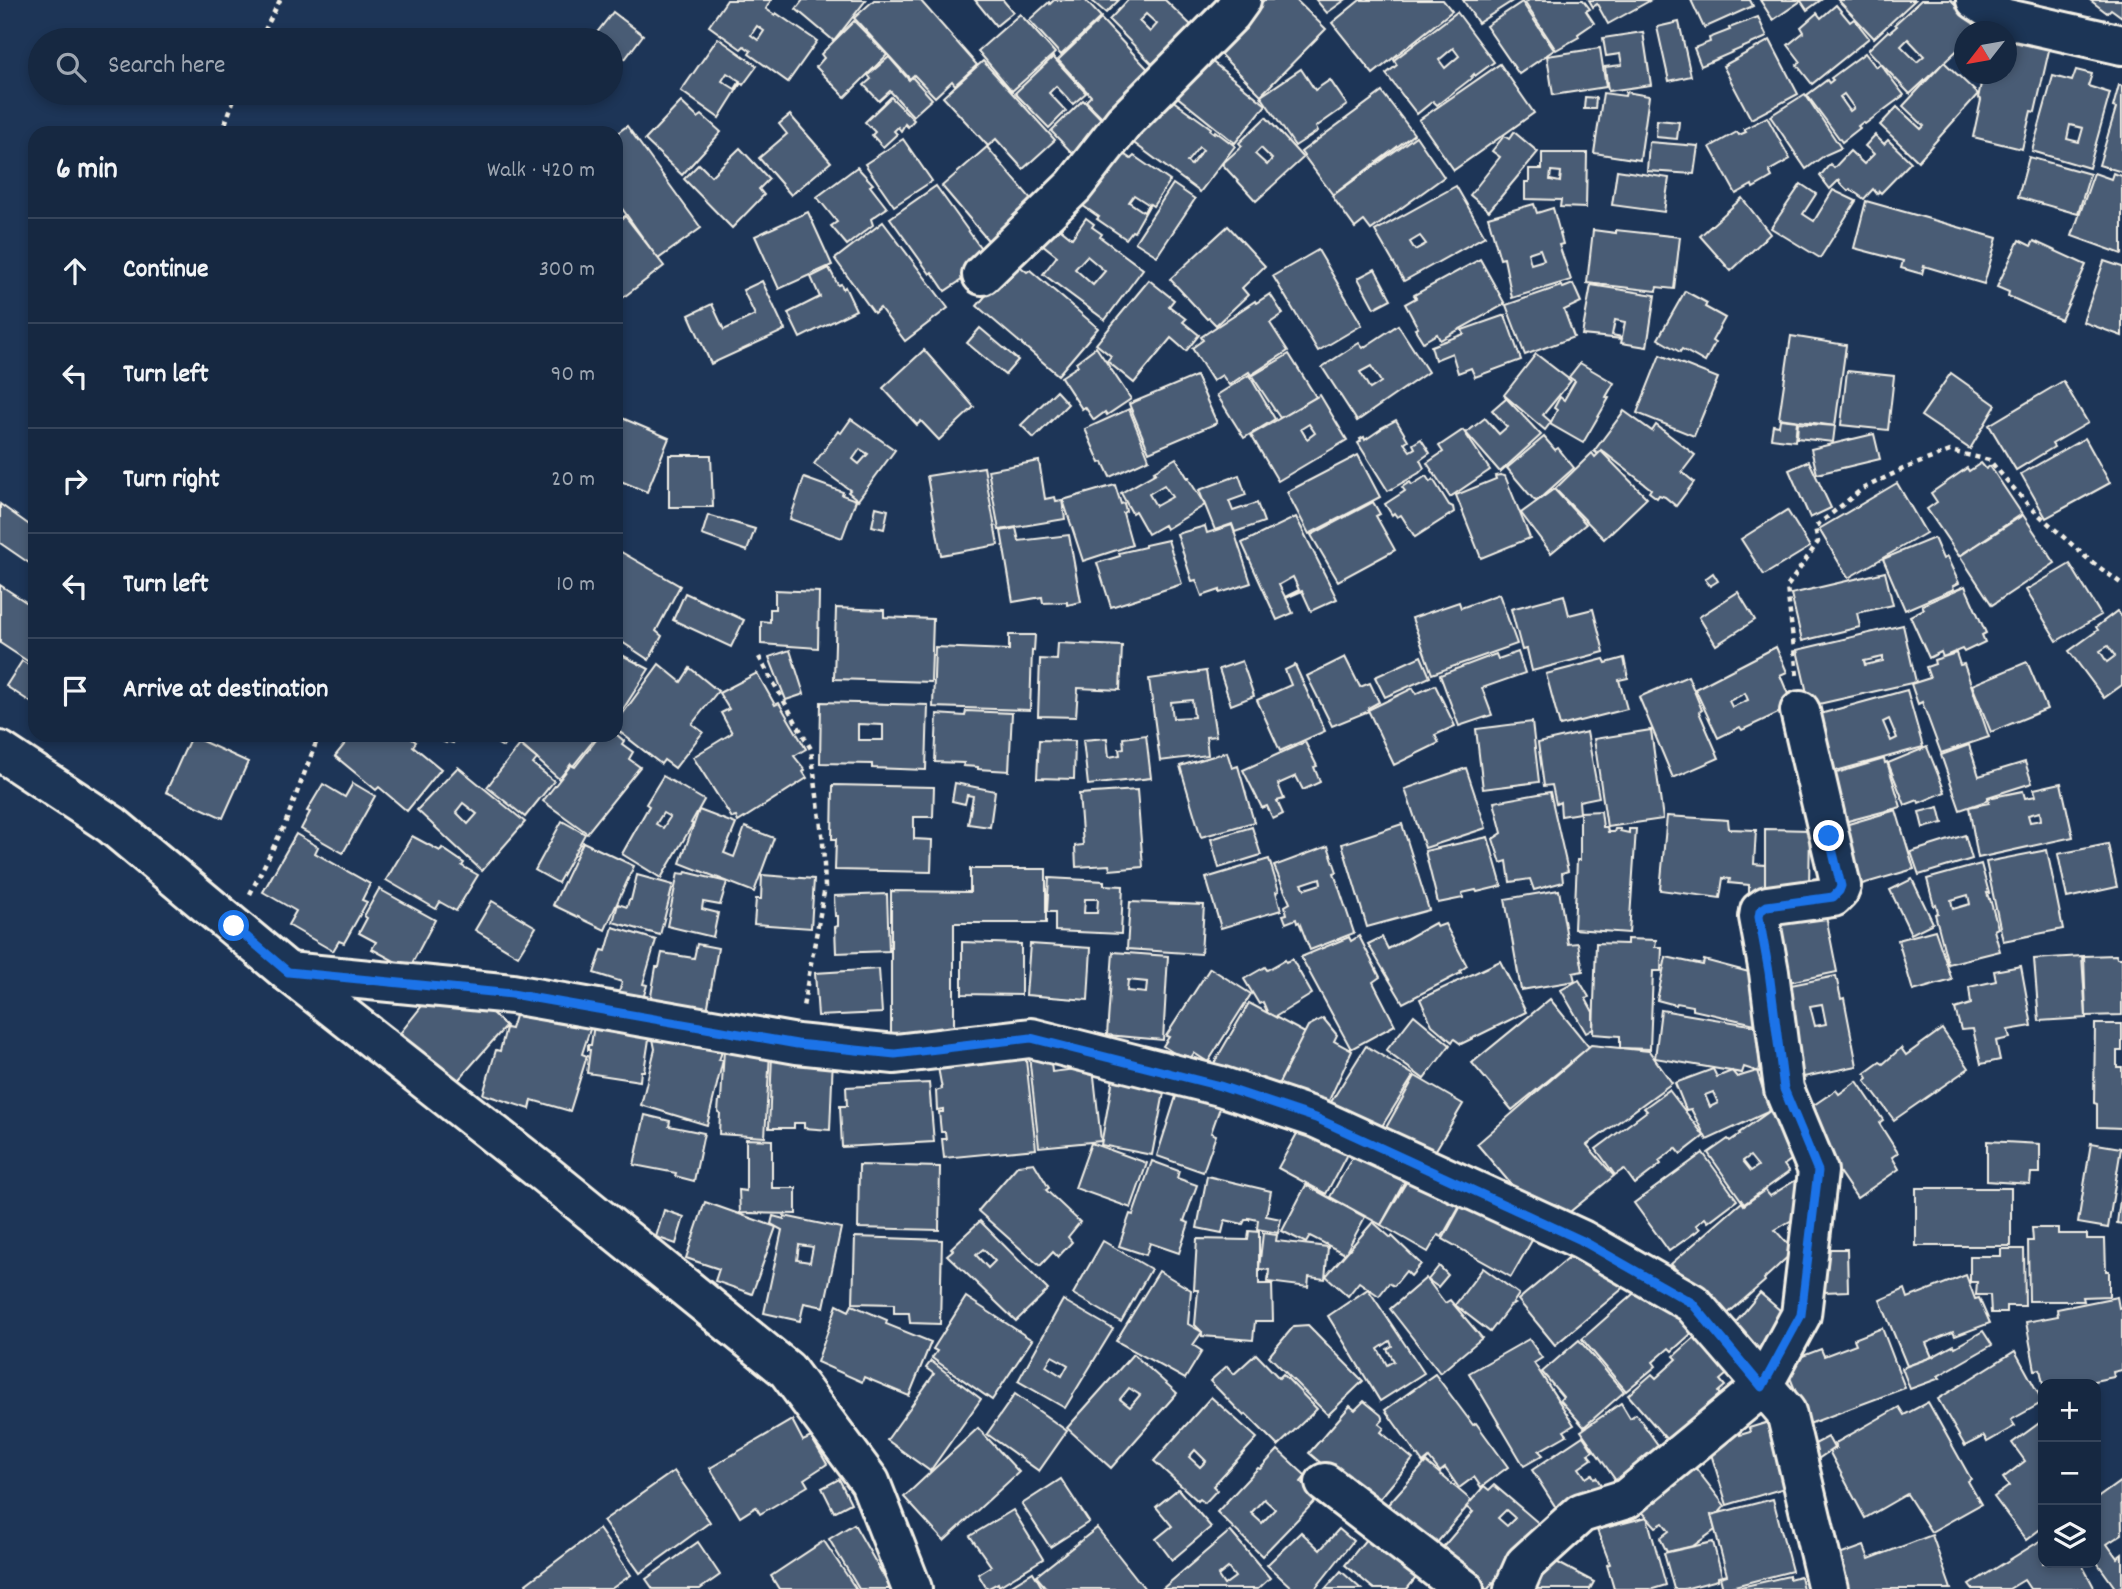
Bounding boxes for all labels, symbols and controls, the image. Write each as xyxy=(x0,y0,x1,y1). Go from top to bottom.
north arrow xyxy=(1954,21,2017,84)
search box xyxy=(28,28,623,105)
icon: search xyxy=(52,48,90,86)
text: Search here xyxy=(108,48,226,85)
text: 6 min xyxy=(56,150,118,193)
text: Walk · 420 m xyxy=(487,155,595,188)
icon: ahead xyxy=(56,252,94,290)
text: Continue xyxy=(123,252,208,289)
text: 300 m xyxy=(539,254,595,287)
icon: left xyxy=(56,357,94,395)
text: Turn left xyxy=(123,357,209,394)
text: 90 m xyxy=(551,359,595,392)
icon: right xyxy=(56,462,94,500)
text: Turn right xyxy=(123,462,220,499)
text: 20 m xyxy=(551,464,595,497)
icon: left xyxy=(56,567,94,605)
text: Turn left xyxy=(123,567,209,604)
text: 10 m xyxy=(556,569,595,602)
icon: arrive xyxy=(56,672,94,710)
text: Arrive at destination xyxy=(123,672,328,709)
route end xyxy=(1813,820,1844,851)
route start xyxy=(218,910,249,941)
map controls xyxy=(2038,1379,2101,1568)
button: + xyxy=(2038,1379,2101,1442)
button: − xyxy=(2038,1442,2101,1505)
button: layers xyxy=(2038,1505,2101,1568)

